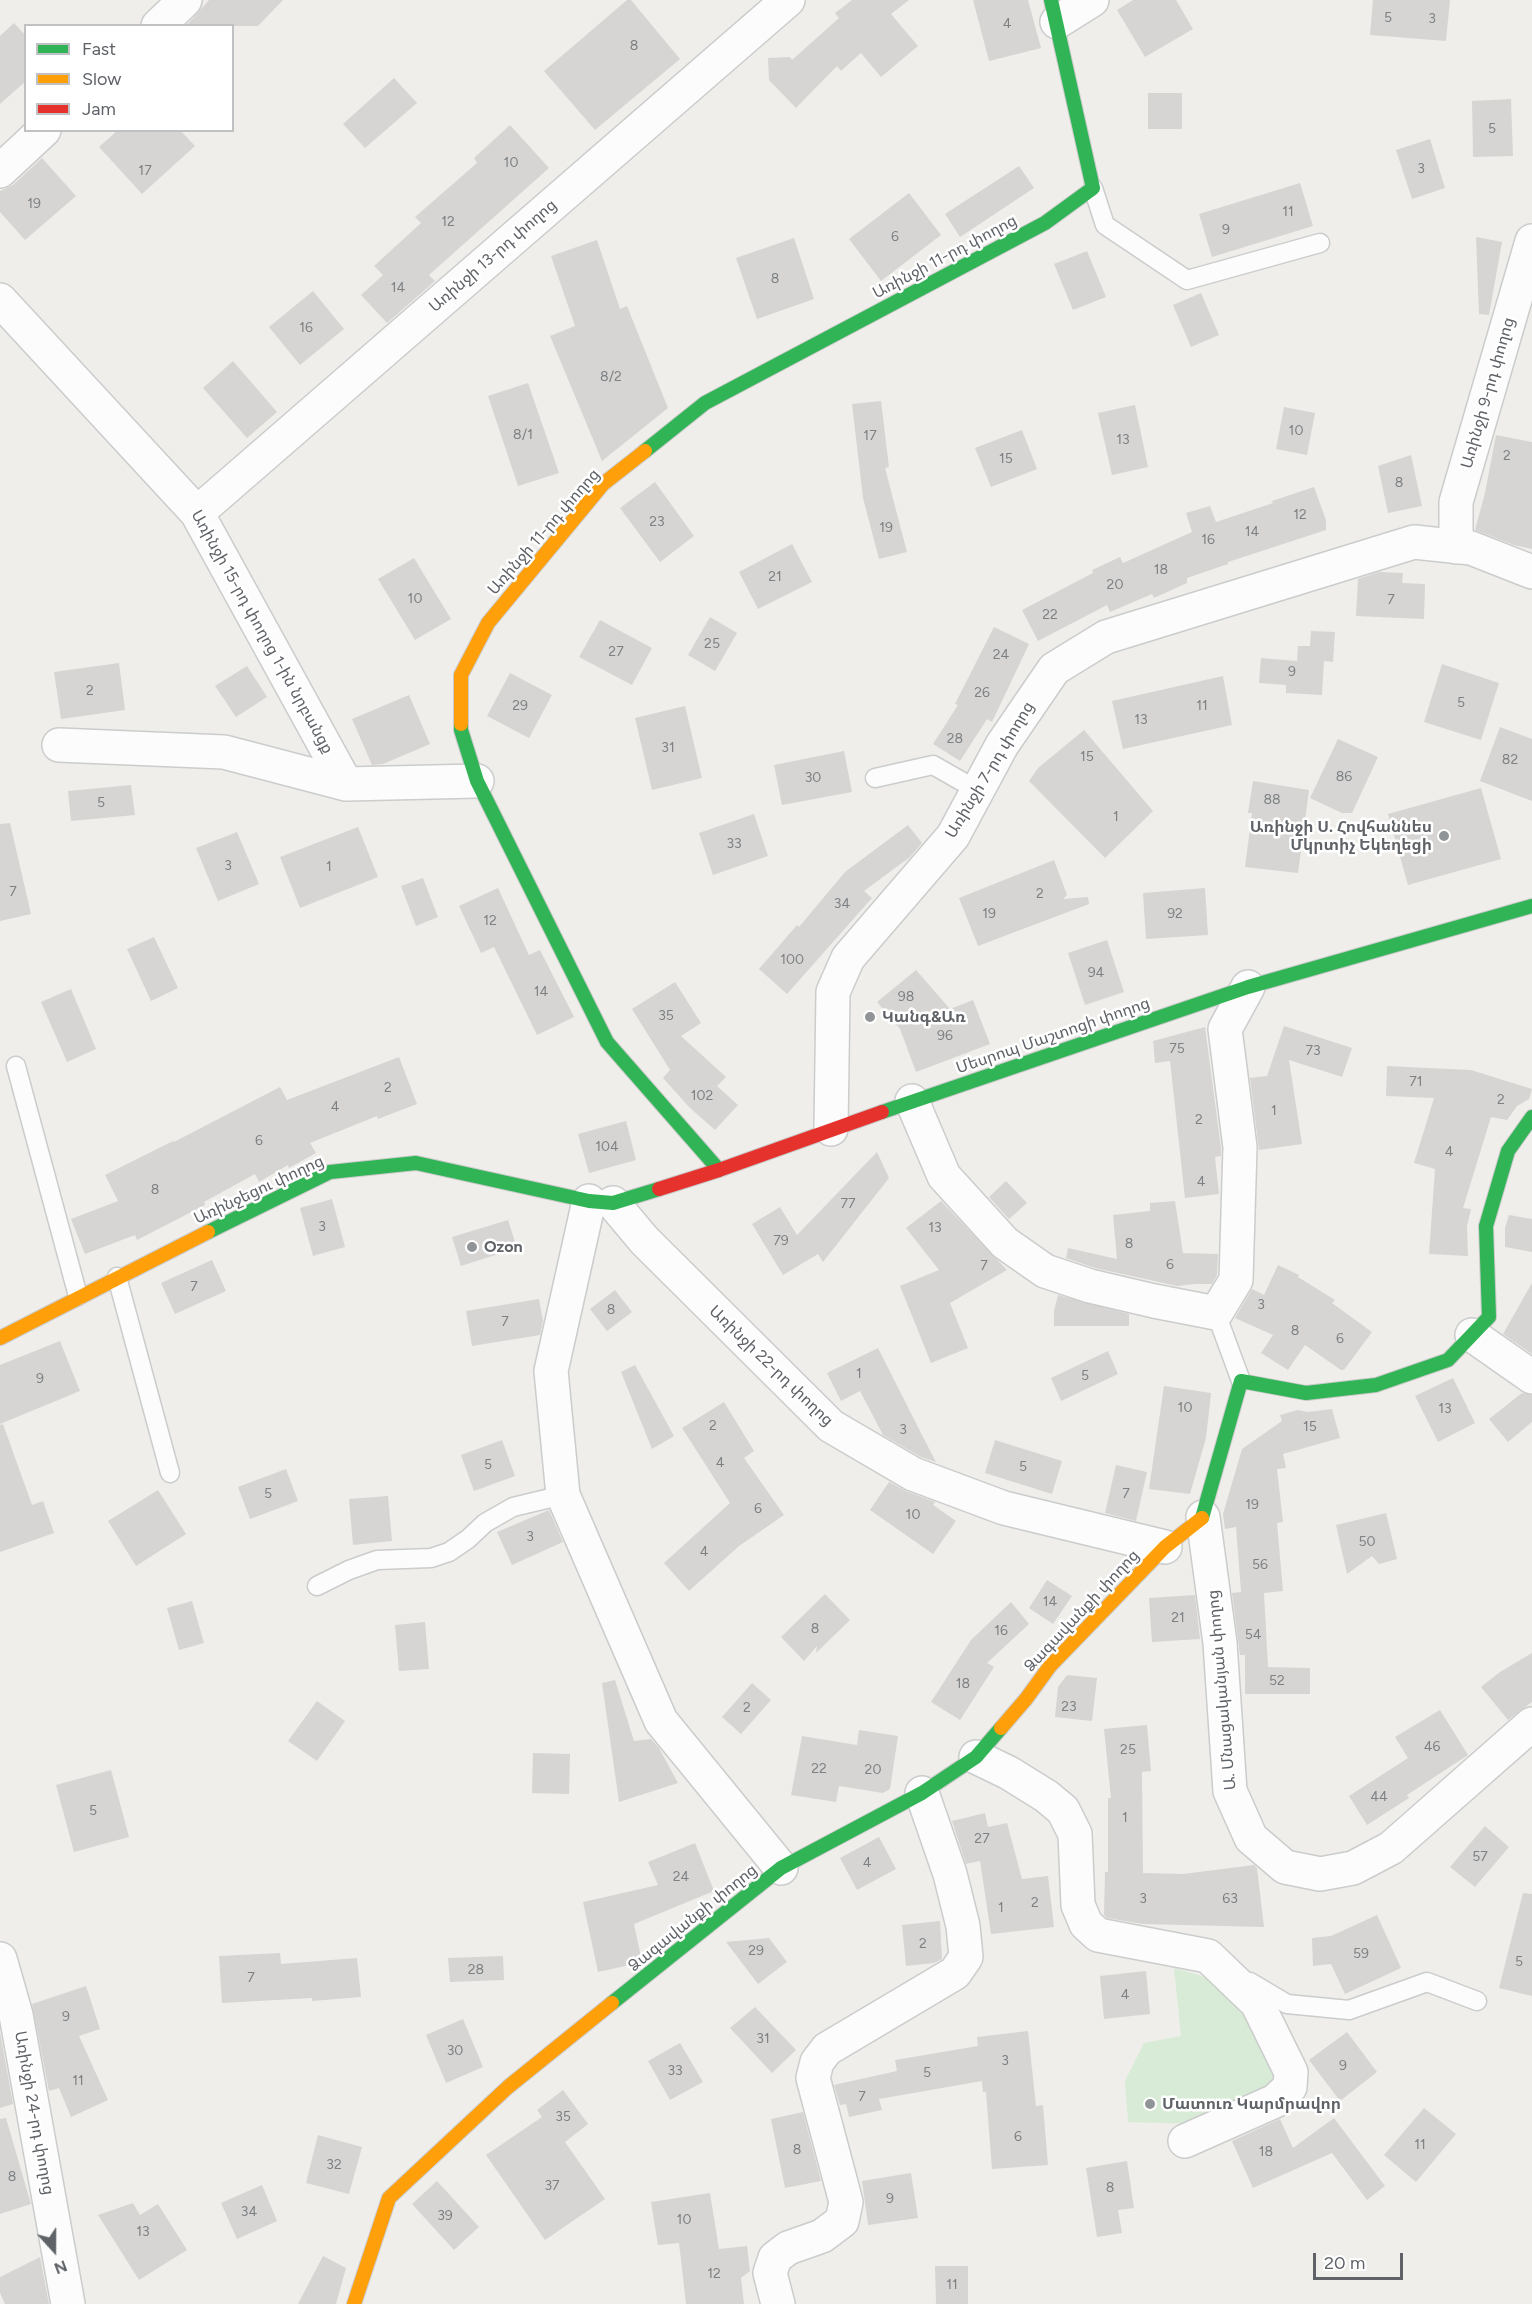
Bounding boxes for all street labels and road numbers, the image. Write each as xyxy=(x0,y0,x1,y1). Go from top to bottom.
street label: Առինջի 13-րդ փողոց xyxy=(425,195,561,317)
street label: Առինջի 11-րդ փողոց xyxy=(870,211,1020,303)
street label: Առինջի 9-րդ փողոց xyxy=(1457,315,1519,471)
street label: Առինջի 11-րդ փողոց xyxy=(484,465,604,599)
street label: Առինջի 15-րդ փողոց 1-ին նրբանցք xyxy=(187,507,337,757)
street label: Առինջի 7-րդ փողոց xyxy=(942,698,1038,842)
street label: Մեսրոպ Մաշտոցի փողոց xyxy=(954,994,1152,1078)
street label: Առինջեցու փողոց xyxy=(191,1152,327,1228)
street label: Առինջի 22-րդ փողոց xyxy=(705,1302,837,1430)
street label: Ձագավանքի փողոց xyxy=(1021,1546,1143,1676)
street label: Ա. Մնացականյան փողոց xyxy=(1204,1589,1240,1791)
street label: Ձագավանքի փողոց xyxy=(625,1860,761,1976)
street label: Առինջի 24-րդ փողոց xyxy=(10,2029,58,2197)

